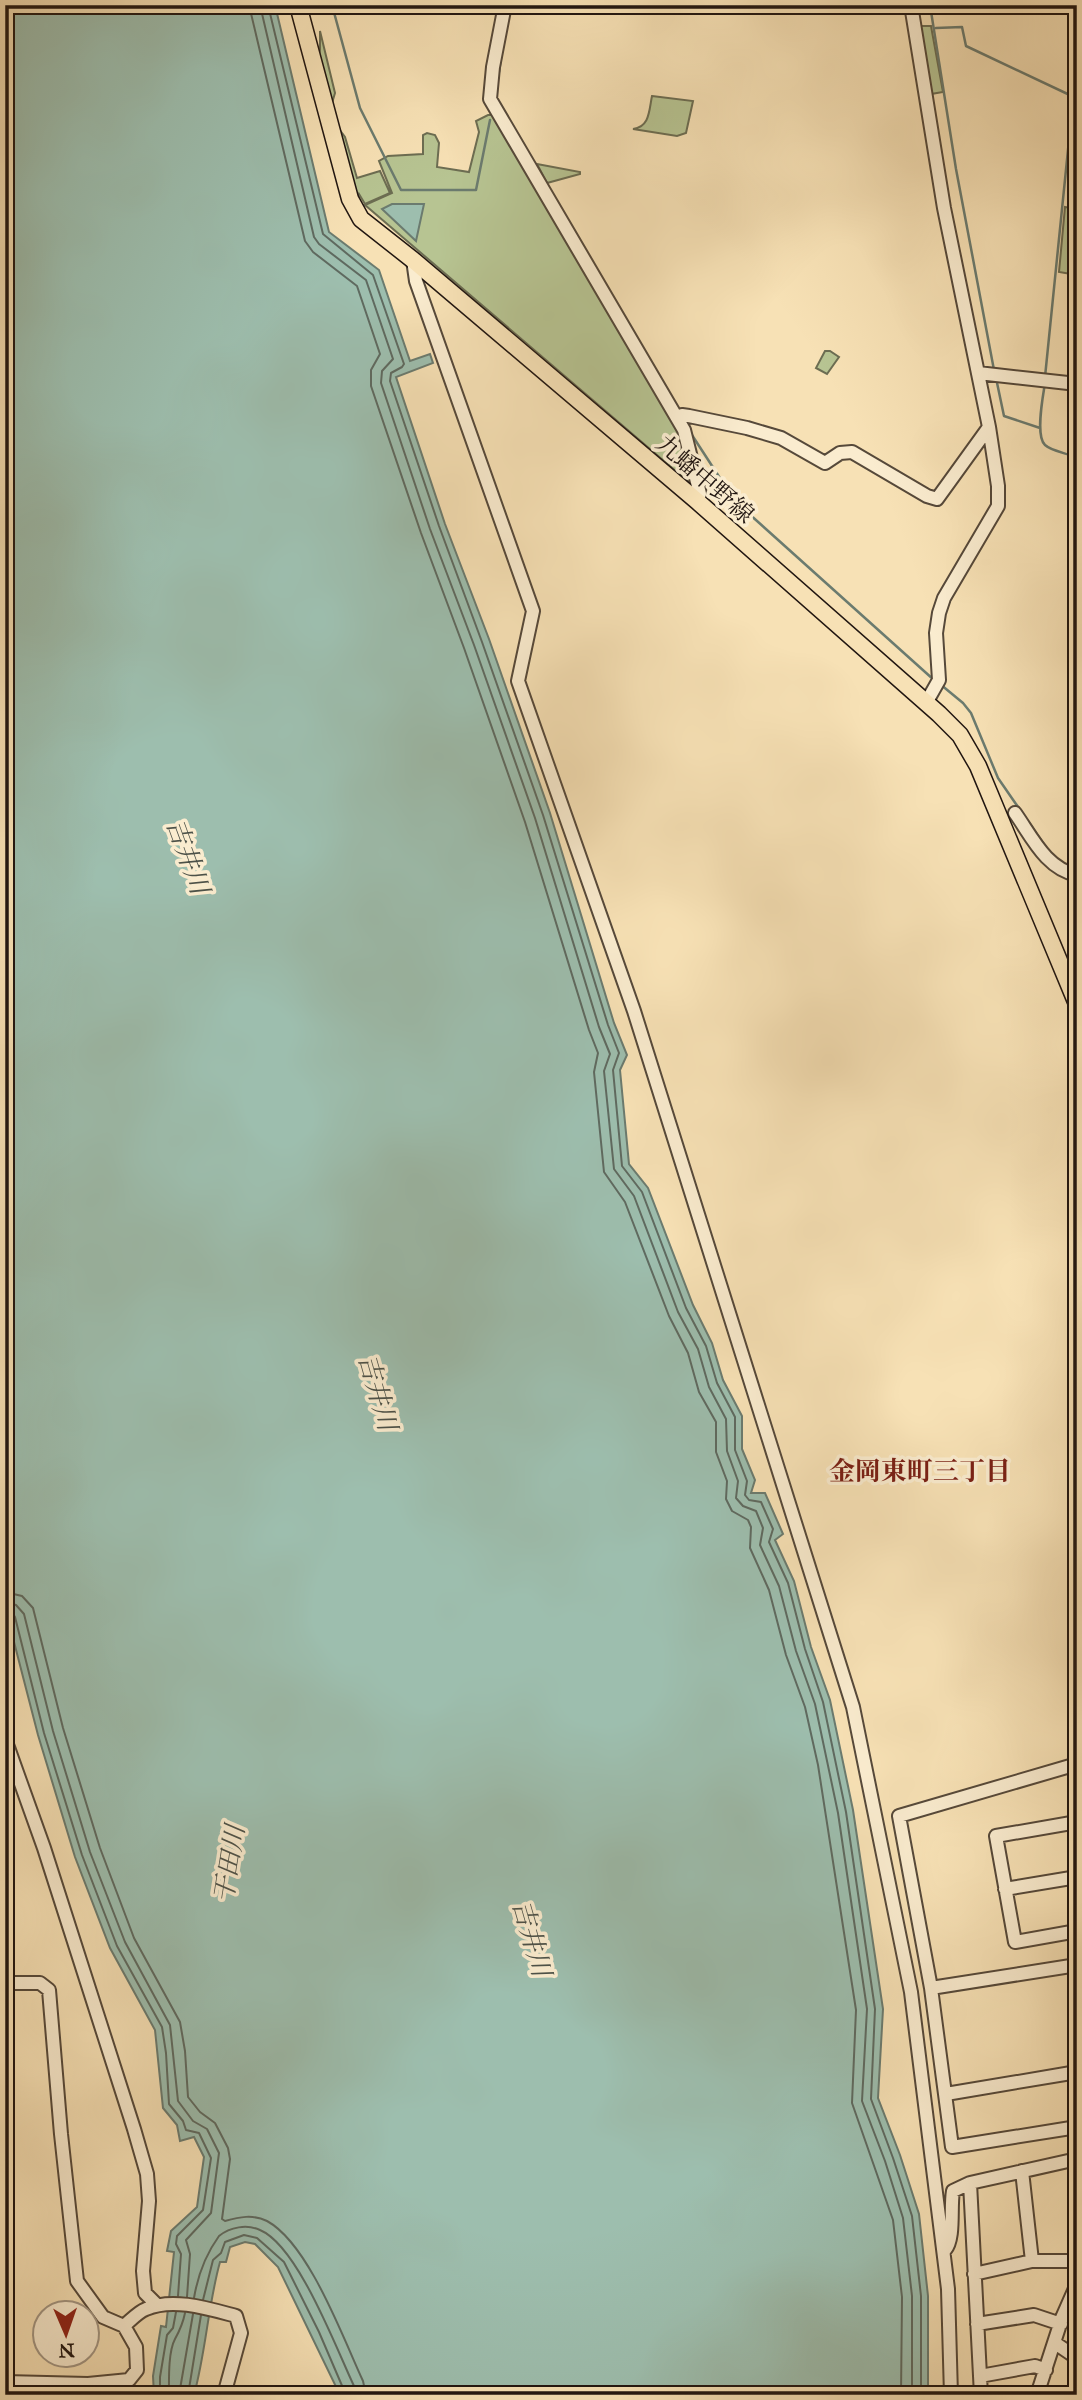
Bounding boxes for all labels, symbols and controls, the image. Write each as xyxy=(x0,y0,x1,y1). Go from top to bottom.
street label: 九蟠中野線 xyxy=(650,428,760,530)
water label: 吉井川 xyxy=(160,814,217,901)
water label: 吉井川 xyxy=(352,1350,405,1437)
district label: 金岡東町三丁目 xyxy=(829,1455,1011,1487)
water label: 干田川 xyxy=(207,1820,251,1905)
water label: 吉井川 xyxy=(506,1896,559,1983)
north arrow xyxy=(32,2298,102,2368)
text: N xyxy=(58,2339,75,2362)

